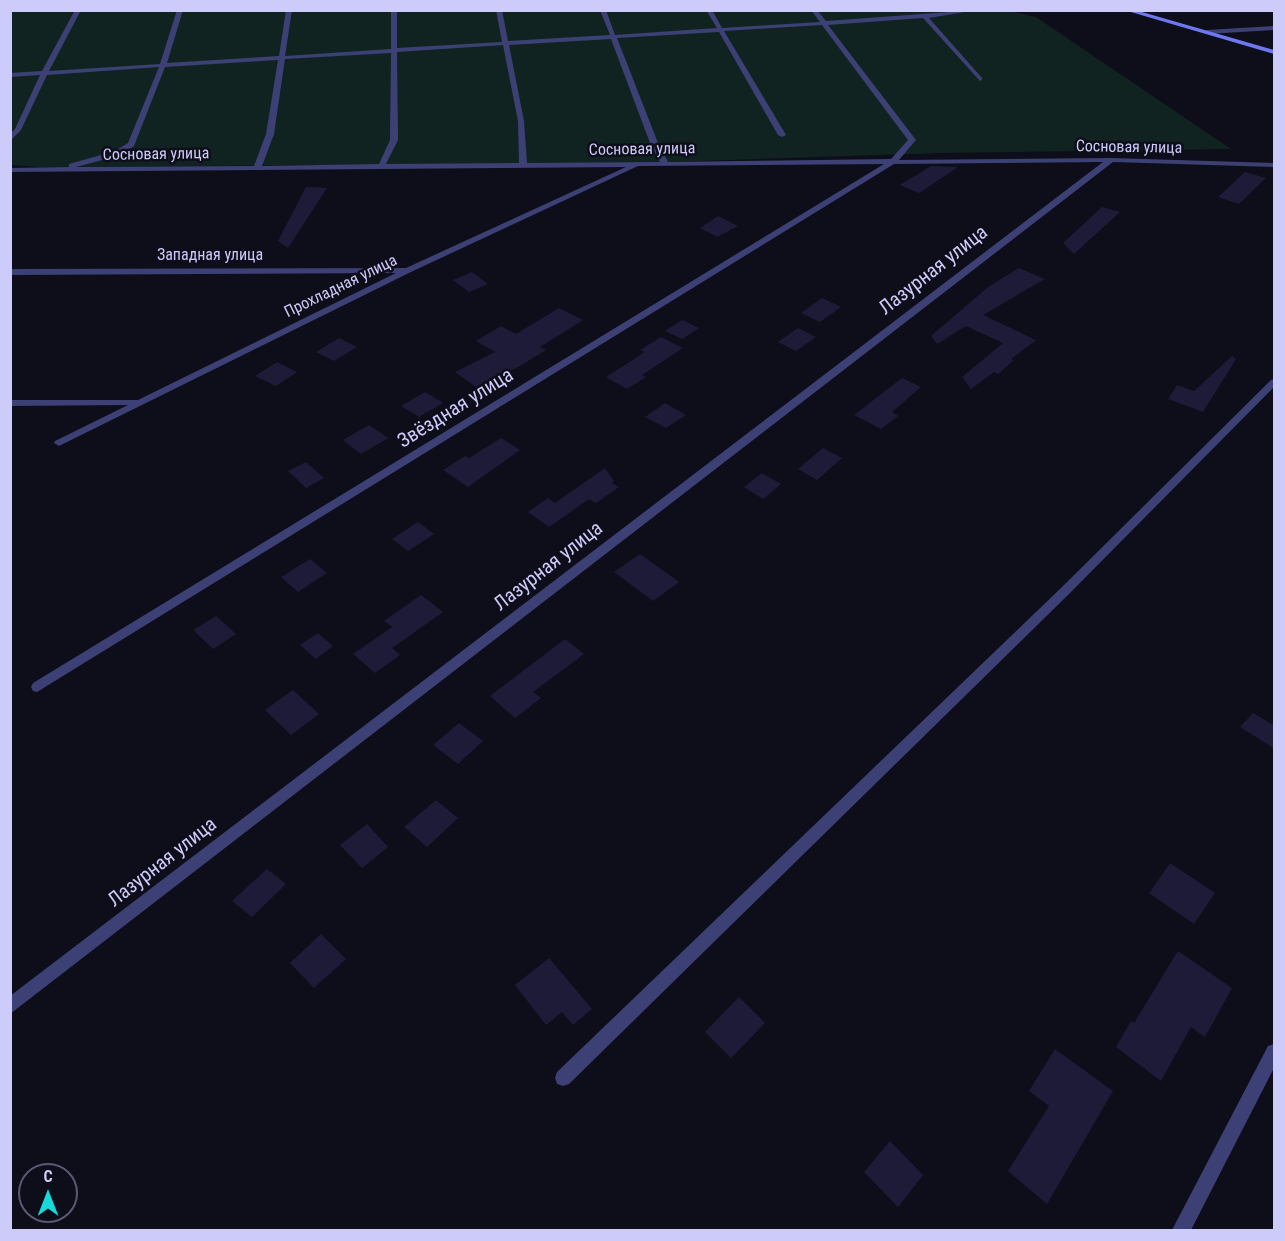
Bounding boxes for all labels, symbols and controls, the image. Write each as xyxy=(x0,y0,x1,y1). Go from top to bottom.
street label: Сосновая улица xyxy=(1076,137,1182,159)
street label: Сосновая улица xyxy=(589,139,695,161)
street label: Сосновая улица xyxy=(103,144,209,166)
street label: Лазурная улица xyxy=(875,221,993,321)
street label: Западная улица xyxy=(157,246,263,266)
street label: Прохладная улица xyxy=(282,251,400,323)
street label: Звёздная улица xyxy=(394,364,518,454)
street label: Лазурная улица xyxy=(490,517,608,617)
street label: Лазурная улица xyxy=(104,813,222,913)
north arrow xyxy=(18,1163,78,1223)
text: С xyxy=(43,1167,53,1186)

